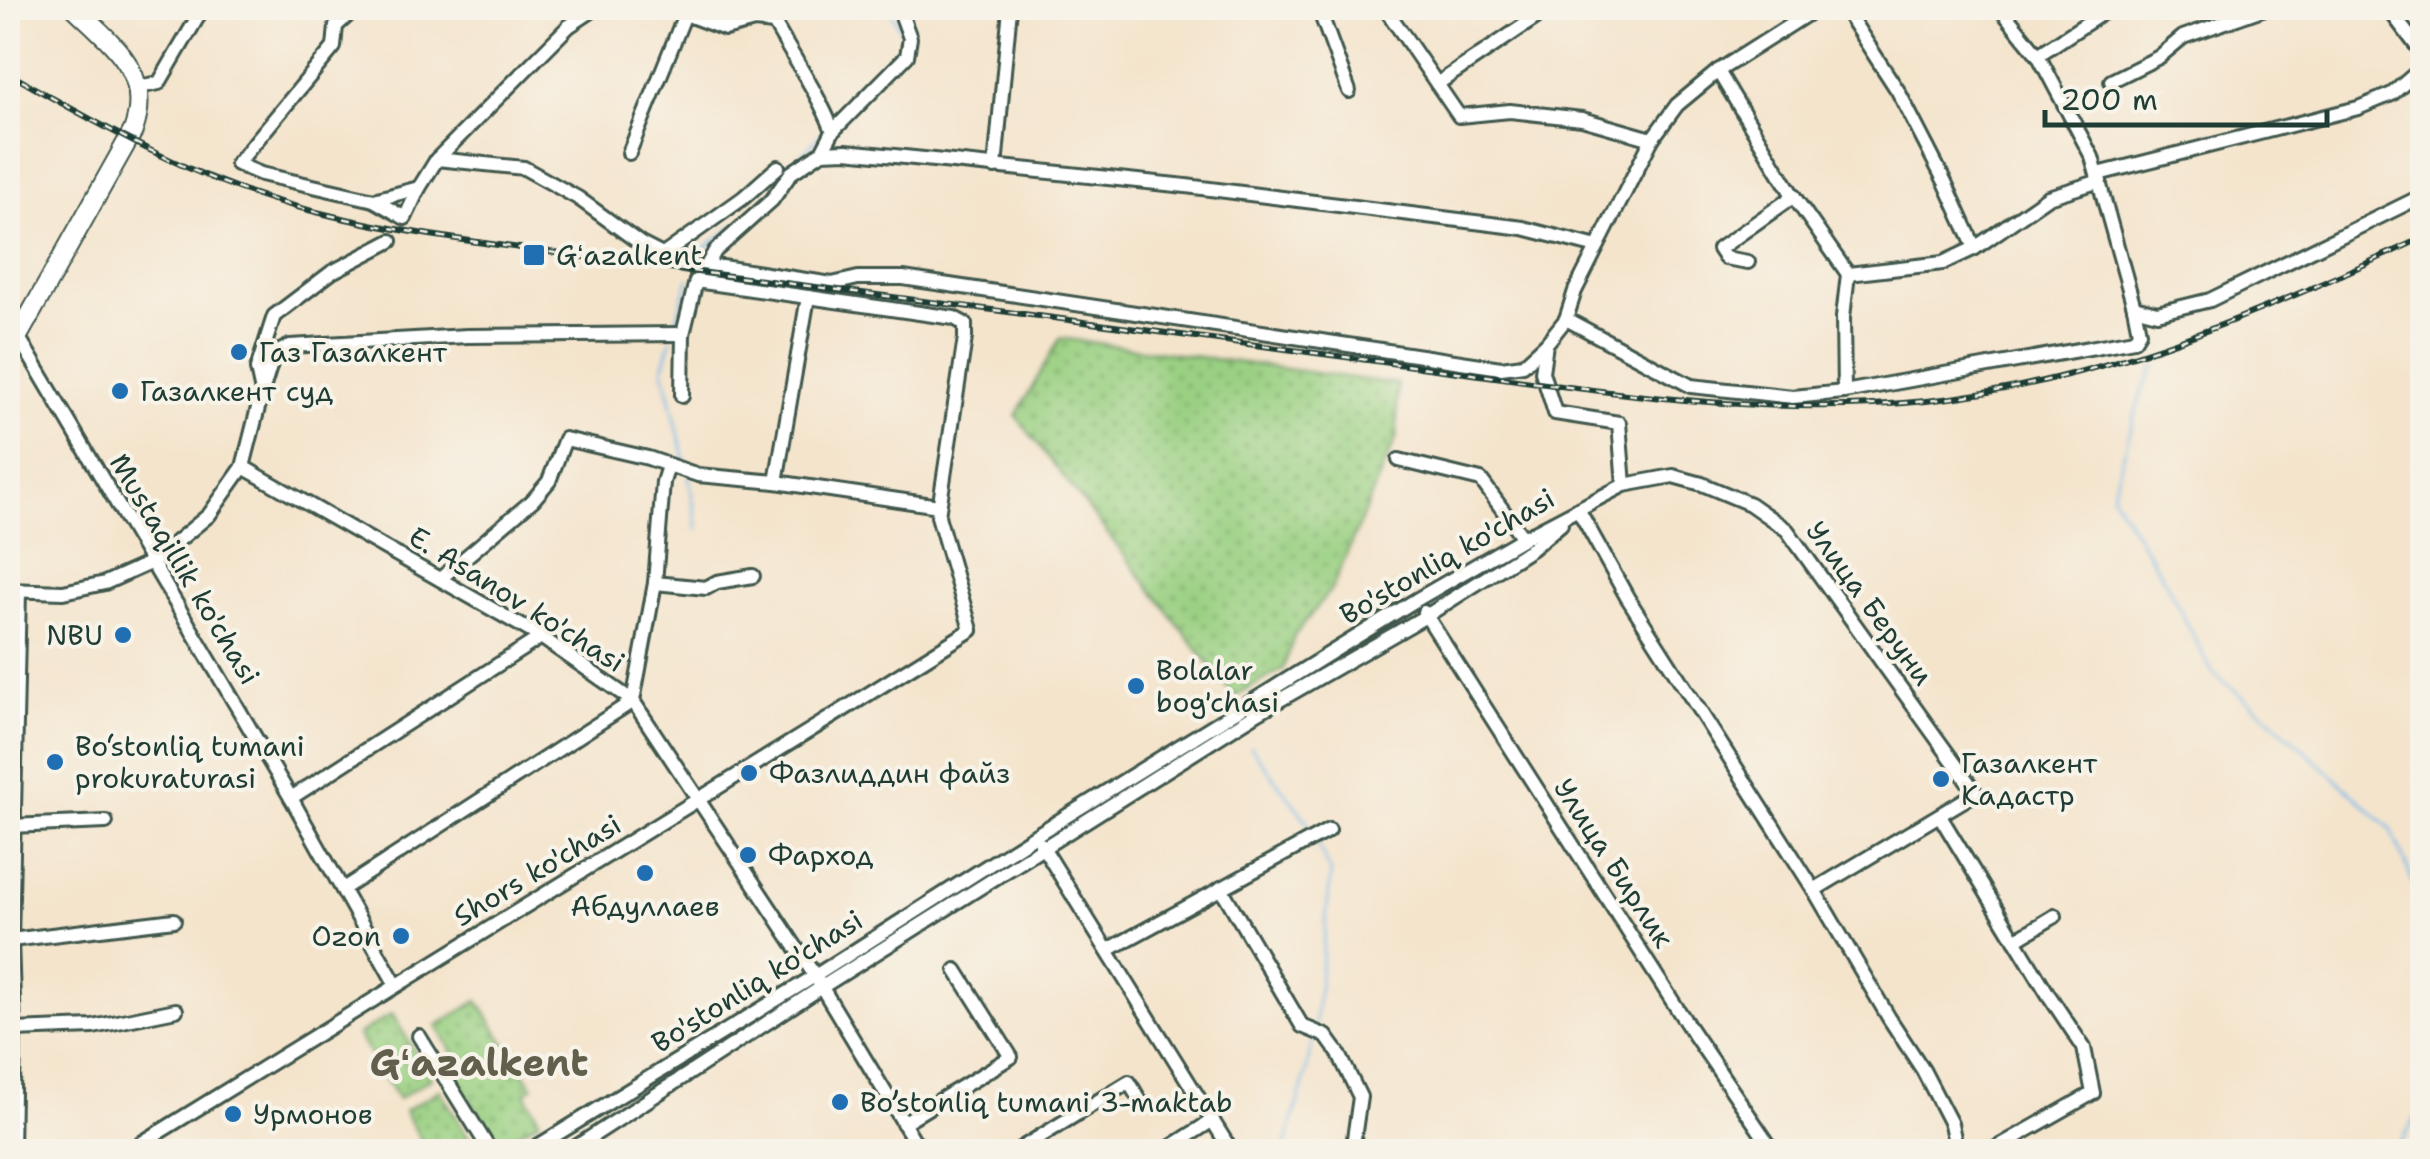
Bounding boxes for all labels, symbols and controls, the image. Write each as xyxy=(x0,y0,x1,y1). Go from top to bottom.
scale bar xyxy=(2045,65,2328,127)
text: 200 m xyxy=(2060,79,2158,120)
place label: Gʻazalkent xyxy=(556,236,702,274)
marker: Gʻazalkent xyxy=(521,242,547,268)
place label: Газ Газалкент xyxy=(259,333,448,371)
marker: Газ Газалкент xyxy=(228,341,250,363)
place label: Газалкент суд xyxy=(140,372,333,410)
marker: Газалкент суд xyxy=(109,380,131,402)
street label: Mustaqillik ko'chasi xyxy=(101,446,269,692)
street label: Bo'stonliq ko'chasi xyxy=(1333,479,1561,633)
street label: Улица Беруни xyxy=(1798,513,1942,693)
street label: E. Asanov ko'chasi xyxy=(402,517,632,681)
place label: NBU xyxy=(46,616,103,654)
marker: NBU xyxy=(112,624,134,646)
place label: Bolalar bog'chasi xyxy=(1156,651,1279,721)
marker: Bolalar bog'chasi xyxy=(1125,675,1147,697)
place label: Bo‘stonliq tumani prokuraturasi xyxy=(75,727,305,797)
place label: Газалкент Кадастр xyxy=(1961,744,2098,814)
marker: Bo‘stonliq tumani prokuraturasi xyxy=(44,751,66,773)
place label: Фазлиддин файз xyxy=(769,754,1010,792)
marker: Фазлиддин файз xyxy=(738,762,760,784)
marker: Газалкент Кадастр xyxy=(1930,768,1952,790)
street label: Улица Бирлик xyxy=(1545,771,1683,955)
street label: Shors ko'chasi xyxy=(446,805,628,935)
place label: Фарход xyxy=(768,836,874,874)
marker: Фарход xyxy=(737,844,759,866)
marker: Абдуллаев xyxy=(634,862,656,884)
place label: Абдуллаев xyxy=(570,887,720,925)
street label: Bo'stonliq ko'chasi xyxy=(644,901,870,1061)
place label: Ozon xyxy=(311,917,381,955)
marker: Ozon xyxy=(390,925,412,947)
district label: Gʻazalkent xyxy=(370,1037,588,1088)
place label: Bo’stonliq tumani 3-maktab xyxy=(860,1083,1233,1121)
marker: Bo’stonliq tumani 3-maktab xyxy=(829,1091,851,1113)
place label: Урмонов xyxy=(253,1095,373,1133)
marker: Урмонов xyxy=(222,1103,244,1125)

